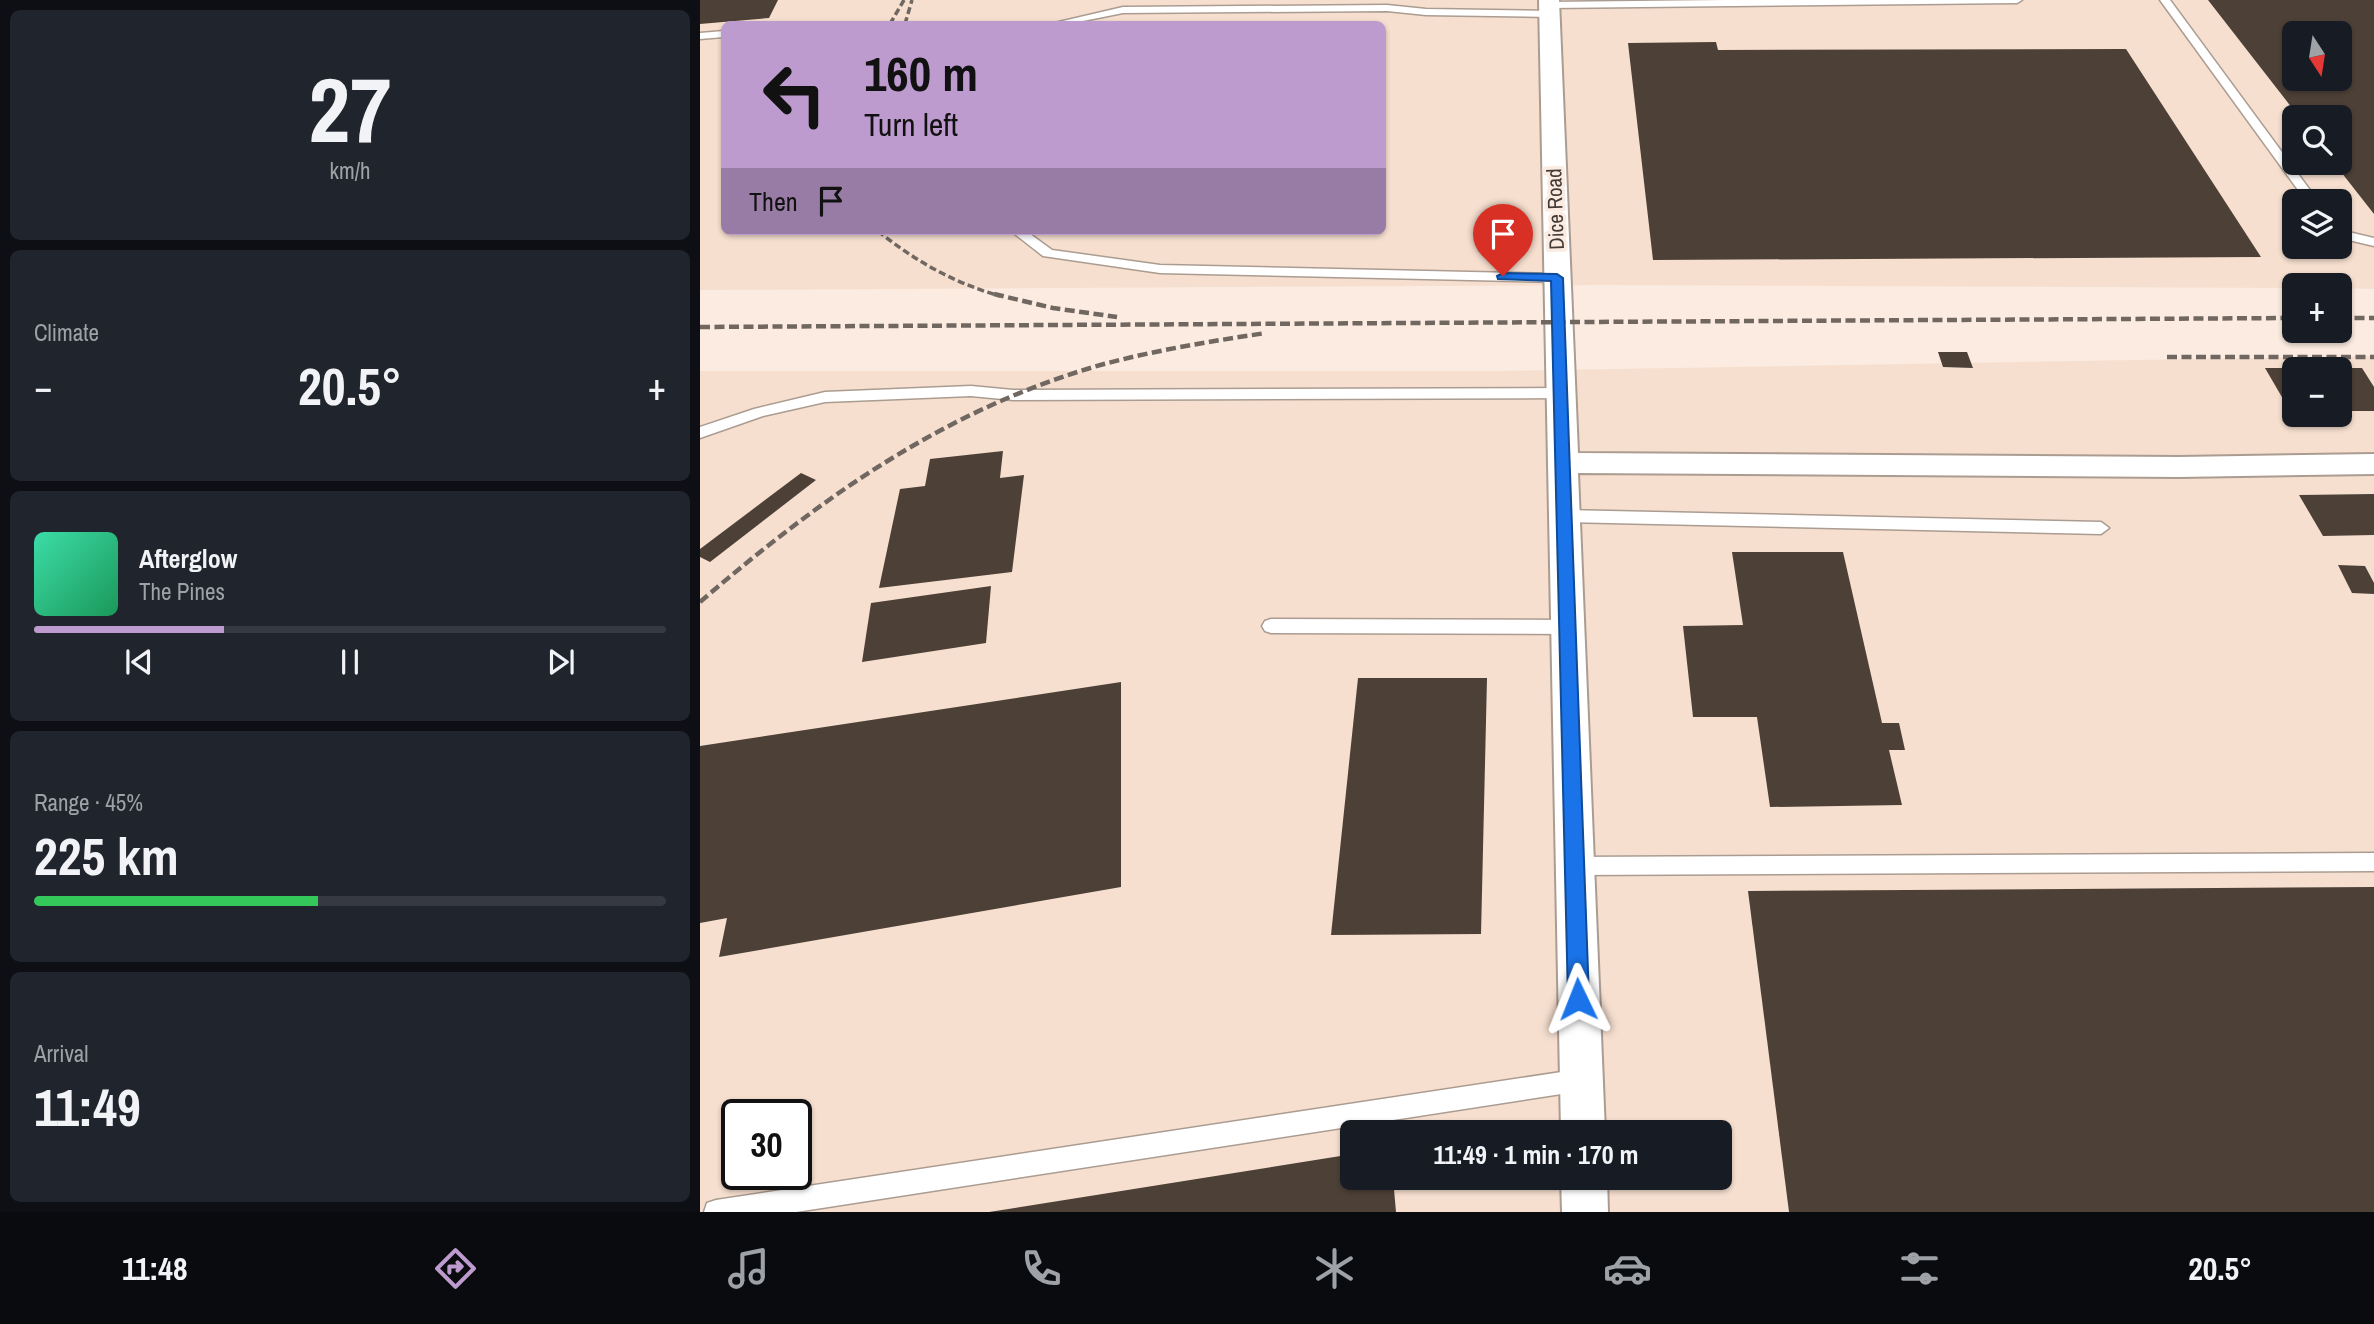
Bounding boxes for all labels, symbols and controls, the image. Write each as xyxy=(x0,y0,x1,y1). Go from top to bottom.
north arrow xyxy=(2282,21,2352,91)
map controls xyxy=(2282,21,2352,427)
text: 160 m xyxy=(864,40,978,106)
text: 27 xyxy=(309,48,392,170)
icon: left xyxy=(749,49,840,140)
text: Turn left xyxy=(864,103,958,146)
button: search xyxy=(2282,105,2352,175)
text: km/h xyxy=(330,155,370,186)
street label: Dice Road xyxy=(1539,168,1571,250)
icon: arrive xyxy=(812,182,850,220)
text: Then xyxy=(749,184,798,219)
button: layers xyxy=(2282,189,2352,259)
pin xyxy=(1473,204,1533,276)
icon: arrive xyxy=(1484,215,1522,253)
button: + xyxy=(2282,273,2352,343)
text: Climate xyxy=(34,317,99,348)
text: 20.5° xyxy=(298,351,402,421)
button: − xyxy=(2282,357,2352,427)
text: − xyxy=(34,361,52,412)
text: + xyxy=(648,361,666,412)
text: Afterglow xyxy=(139,541,237,576)
text: The Pines xyxy=(139,576,225,607)
icon: previous xyxy=(120,643,158,681)
icon: pause xyxy=(331,643,369,681)
icon: next xyxy=(542,643,580,681)
text: Range · 45% xyxy=(34,787,143,818)
text: 225 km xyxy=(34,821,179,891)
position arrow xyxy=(1541,962,1615,1036)
text: Arrival xyxy=(34,1038,89,1069)
text: 11:49 xyxy=(34,1072,141,1142)
speed limit sign: 30 xyxy=(721,1099,812,1190)
text: 11:49 · 1 min · 170 m xyxy=(1433,1137,1639,1172)
icon: directions xyxy=(431,1244,480,1293)
icon: music xyxy=(724,1244,773,1293)
icon: phone xyxy=(1017,1244,1066,1293)
icon: climate xyxy=(1310,1244,1359,1293)
icon: car xyxy=(1603,1244,1652,1293)
icon: filters xyxy=(1895,1244,1944,1293)
text: 11:48 xyxy=(122,1247,188,1290)
text: 20.5° xyxy=(2188,1247,2252,1290)

